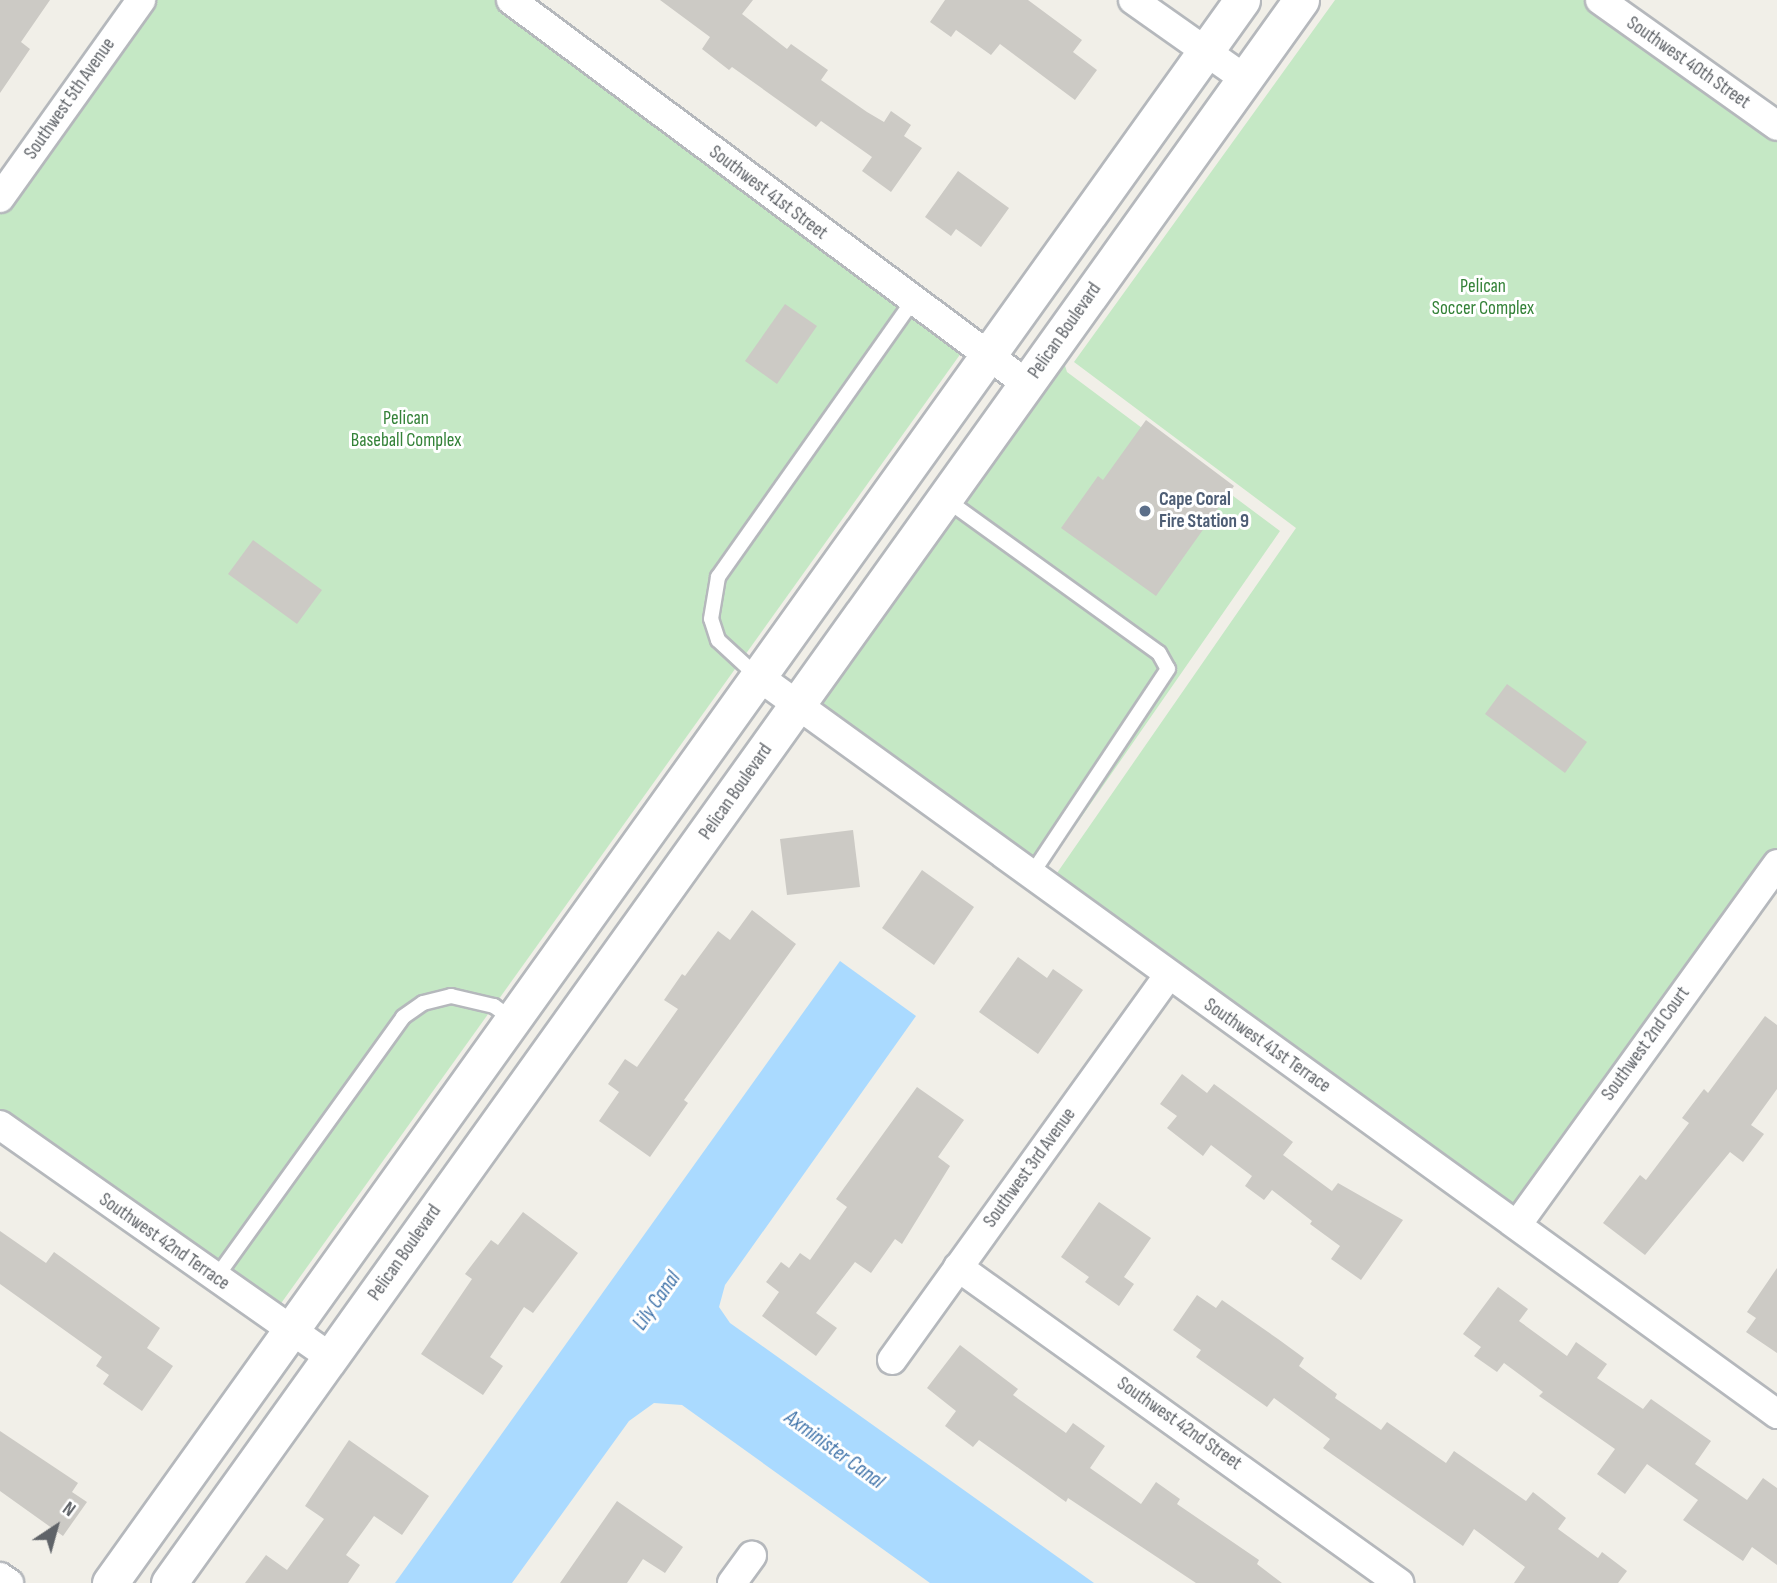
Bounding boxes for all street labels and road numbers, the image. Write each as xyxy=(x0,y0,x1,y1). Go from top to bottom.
street label: Southwest 40th Street xyxy=(1622,12,1754,114)
street label: Southwest 5th Avenue xyxy=(20,34,120,164)
street label: Southwest 41st Street xyxy=(704,141,832,245)
street label: Pelican Boulevard xyxy=(1024,279,1106,383)
street label: Pelican Boulevard xyxy=(695,740,777,844)
street label: Southwest 2nd Court xyxy=(1597,983,1695,1105)
street label: Southwest 41st Terrace xyxy=(1199,994,1335,1098)
street label: Southwest 3rd Avenue xyxy=(979,1104,1081,1232)
street label: Southwest 42nd Terrace xyxy=(94,1189,234,1295)
street label: Pelican Boulevard xyxy=(364,1201,446,1305)
street label: Southwest 42nd Street xyxy=(1112,1373,1246,1475)

